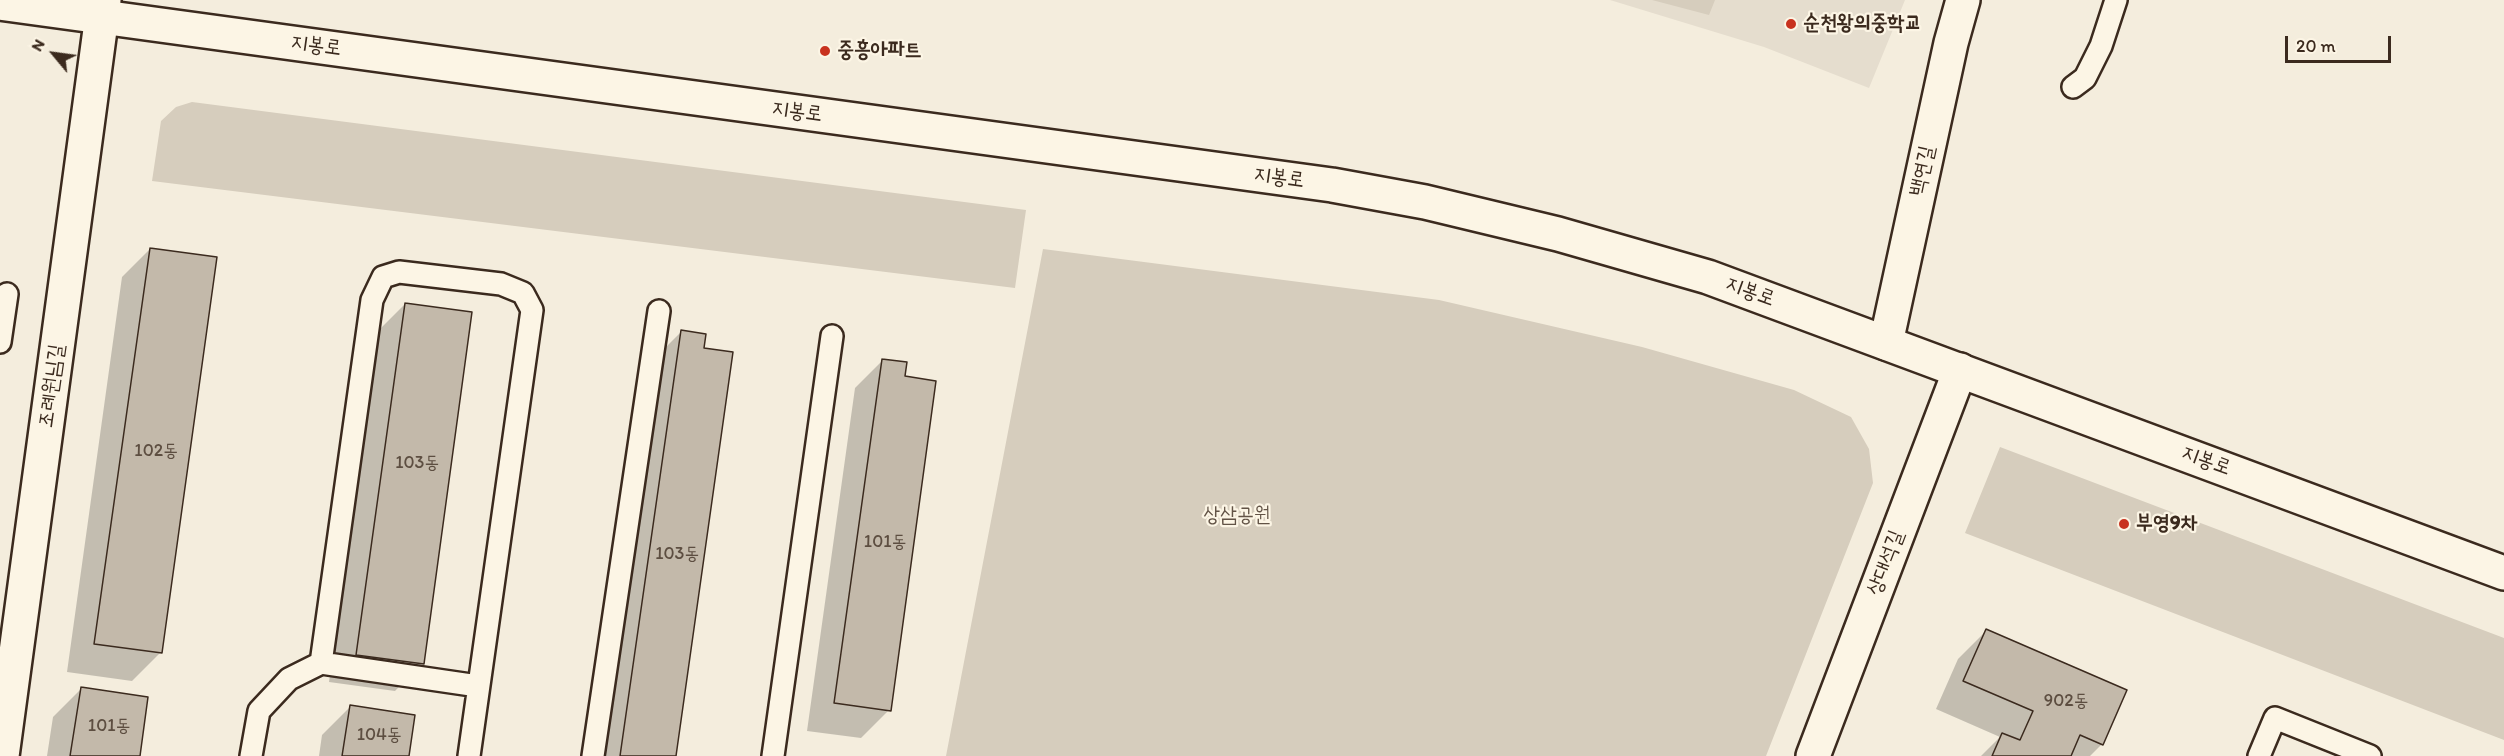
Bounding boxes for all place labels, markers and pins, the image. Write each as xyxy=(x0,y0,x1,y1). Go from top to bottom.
place label: 순천왕의중학교 xyxy=(1803,11,1921,37)
marker: 순천왕의중학교 xyxy=(1784,17,1798,31)
place label: 중흥아파트 xyxy=(837,38,921,64)
marker: 중흥아파트 xyxy=(818,44,832,58)
place label: 부영9차 xyxy=(2136,511,2198,537)
marker: 부영9차 xyxy=(2117,517,2131,531)

